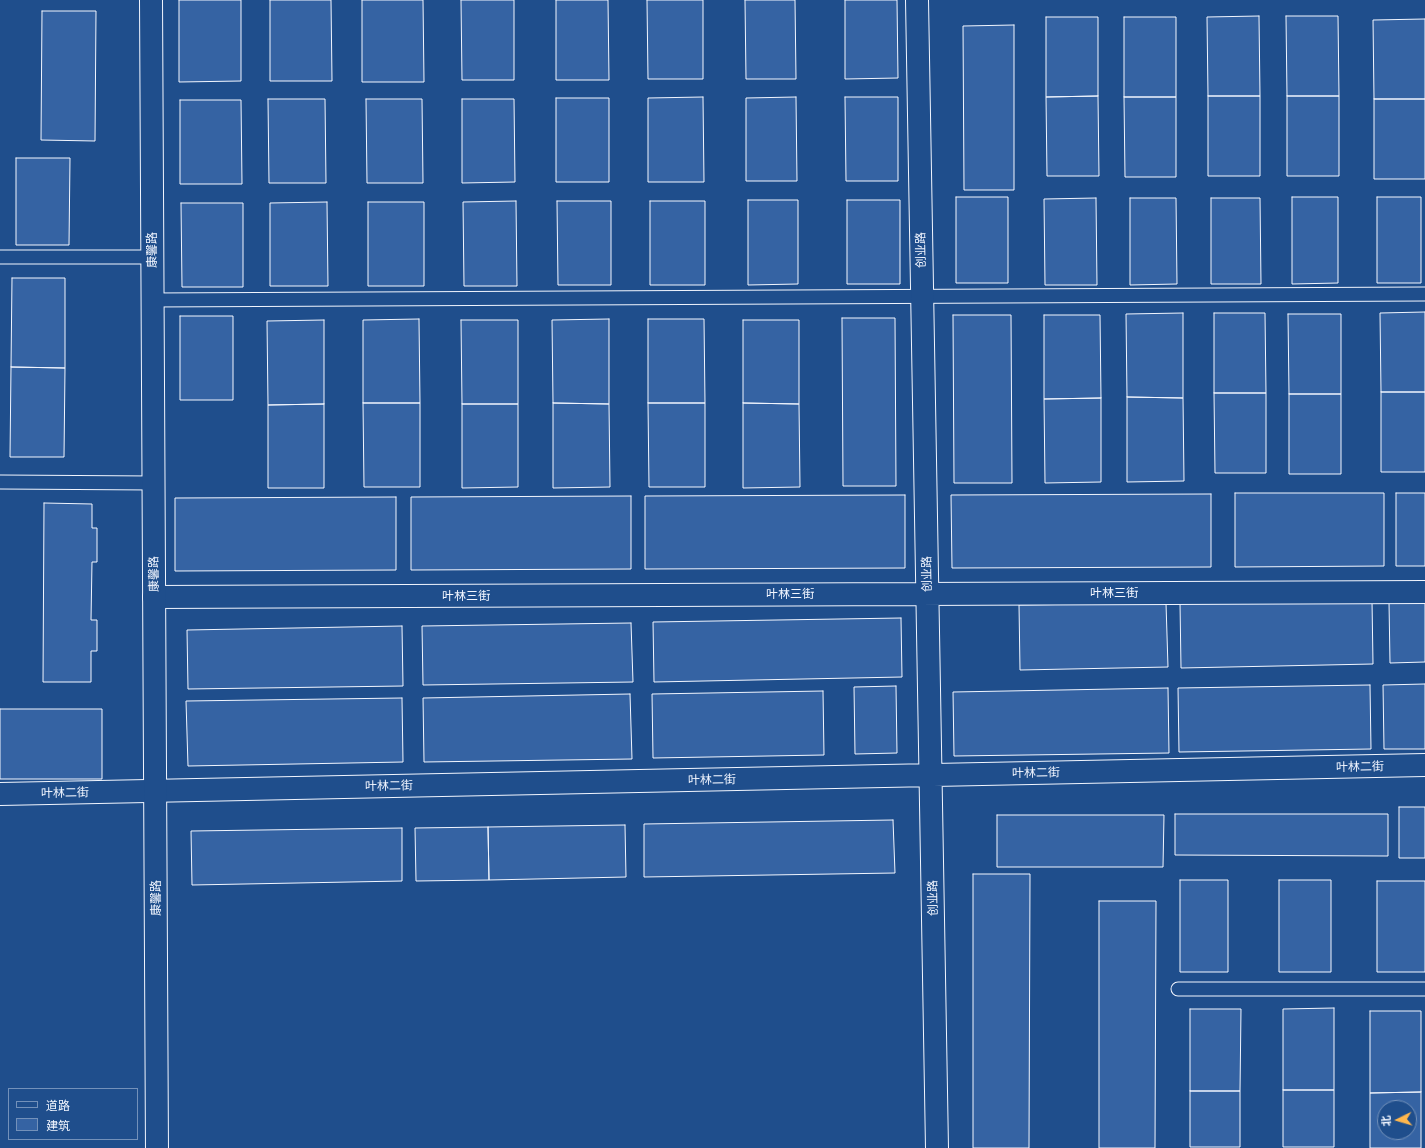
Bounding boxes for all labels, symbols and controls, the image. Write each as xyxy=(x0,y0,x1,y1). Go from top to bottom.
street label: 康馨路 xyxy=(145,232,159,268)
street label: 创业路 xyxy=(913,232,929,268)
street label: 康馨路 xyxy=(146,556,162,592)
street label: 创业路 xyxy=(919,556,935,592)
street label: 叶林三街 xyxy=(1090,586,1138,600)
street label: 叶林三街 xyxy=(766,587,814,601)
street label: 叶林三街 xyxy=(442,589,490,603)
street label: 叶林二街 xyxy=(1336,759,1384,775)
street label: 叶林二街 xyxy=(1012,765,1060,781)
street label: 叶林二街 xyxy=(688,772,736,788)
street label: 叶林二街 xyxy=(365,778,413,794)
street label: 叶林二街 xyxy=(41,785,89,801)
street label: 康馨路 xyxy=(149,880,163,916)
street label: 创业路 xyxy=(925,880,941,916)
legend xyxy=(8,1088,138,1140)
text: 道路 xyxy=(46,1098,70,1113)
north arrow xyxy=(1377,1100,1417,1140)
text: 北 xyxy=(1379,1115,1392,1127)
text: 建筑 xyxy=(46,1118,70,1133)

